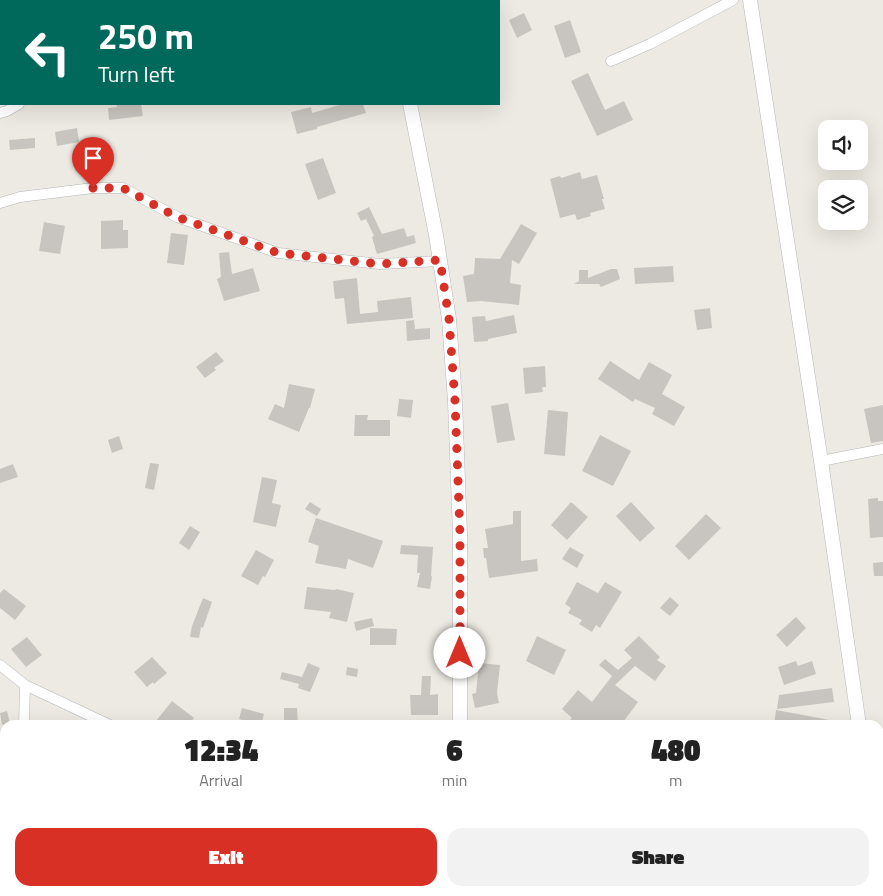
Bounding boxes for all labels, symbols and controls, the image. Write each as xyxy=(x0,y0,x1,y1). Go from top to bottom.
text: 250 m xyxy=(98,9,194,63)
icon: left xyxy=(15,20,80,85)
text: Turn left xyxy=(98,57,175,91)
map controls xyxy=(818,120,868,230)
button: sound xyxy=(818,120,868,170)
pin xyxy=(72,137,114,188)
icon: arrive xyxy=(79,144,107,172)
button: layers xyxy=(818,180,868,230)
position arrow xyxy=(433,626,485,678)
text: 12:34 xyxy=(184,727,258,773)
text: 6 xyxy=(446,727,463,773)
text: 480 xyxy=(651,727,700,773)
text: Arrival xyxy=(199,768,243,792)
text: min xyxy=(442,768,467,792)
text: m xyxy=(669,768,682,792)
button: Exit xyxy=(15,828,437,886)
button: Share xyxy=(447,828,869,886)

